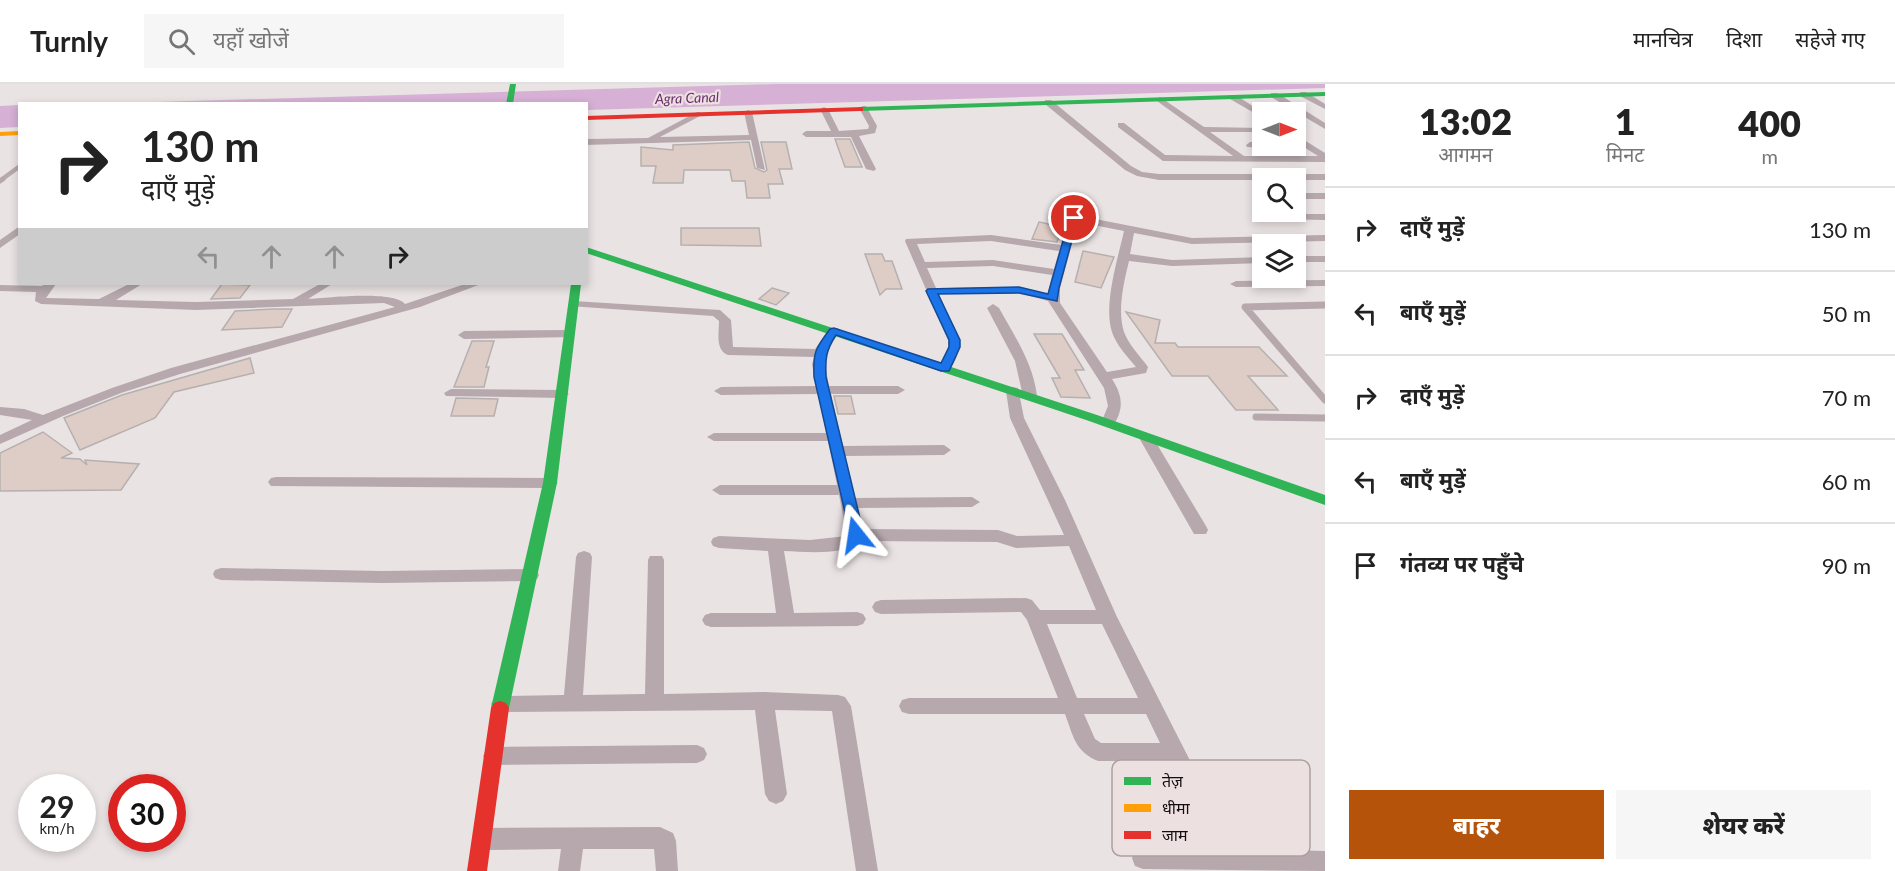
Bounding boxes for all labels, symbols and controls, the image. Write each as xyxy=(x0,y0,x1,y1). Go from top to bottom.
search box xyxy=(144,14,564,68)
text: Turnly xyxy=(30,24,108,58)
icon: search xyxy=(165,25,198,58)
text: यहाँ खोजें xyxy=(213,26,289,53)
text: मानचित्र xyxy=(1633,26,1693,51)
text: दिशा xyxy=(1726,26,1762,51)
text: सहेजे गए xyxy=(1795,26,1865,51)
water label: Agra Canal xyxy=(654,88,719,107)
text: 13:02 xyxy=(1419,99,1512,143)
text: 1 xyxy=(1615,99,1636,143)
text: 400 xyxy=(1738,101,1801,145)
north arrow xyxy=(1252,102,1306,156)
map controls xyxy=(1252,102,1306,288)
text: 130 m xyxy=(141,121,259,171)
icon: right xyxy=(42,126,120,204)
text: आगमन xyxy=(1438,142,1493,166)
text: मिनट xyxy=(1606,142,1644,166)
text: m xyxy=(1761,144,1778,168)
button: search xyxy=(1252,168,1306,222)
text: दाएँ मुड़ें xyxy=(141,172,215,205)
pin xyxy=(1048,192,1099,243)
icon: arrive xyxy=(1057,201,1090,234)
icon: right xyxy=(1349,213,1382,246)
text: दाएँ मुड़ें xyxy=(1400,214,1464,241)
text: 130 m xyxy=(1809,216,1871,243)
button: layers xyxy=(1252,234,1306,288)
icon: left xyxy=(192,240,225,273)
icon: ahead xyxy=(255,240,288,273)
icon: ahead xyxy=(318,240,351,273)
icon: right xyxy=(381,240,414,273)
icon: left xyxy=(1349,297,1382,330)
text: बाएँ मुड़ें xyxy=(1400,298,1466,325)
text: 50 m xyxy=(1822,300,1871,327)
icon: right xyxy=(1349,381,1382,414)
text: दाएँ मुड़ें xyxy=(1400,382,1464,409)
text: 70 m xyxy=(1822,384,1871,411)
icon: left xyxy=(1349,465,1382,498)
text: बाएँ मुड़ें xyxy=(1400,466,1466,493)
text: 60 m xyxy=(1822,468,1871,495)
position arrow xyxy=(824,503,888,567)
icon: arrive xyxy=(1349,549,1382,582)
text: गंतव्य पर पहुँचे xyxy=(1400,550,1524,577)
text: 90 m xyxy=(1822,552,1871,579)
legend xyxy=(1112,760,1310,856)
text: तेज़ xyxy=(1162,771,1184,790)
speed limit sign: 30 xyxy=(108,774,186,852)
text: 29 xyxy=(40,788,74,824)
button: बाहर xyxy=(1349,790,1604,859)
button: शेयर करें xyxy=(1616,790,1871,859)
text: धीमा xyxy=(1162,798,1191,817)
text: km/h xyxy=(39,819,75,837)
text: जाम xyxy=(1162,825,1188,844)

